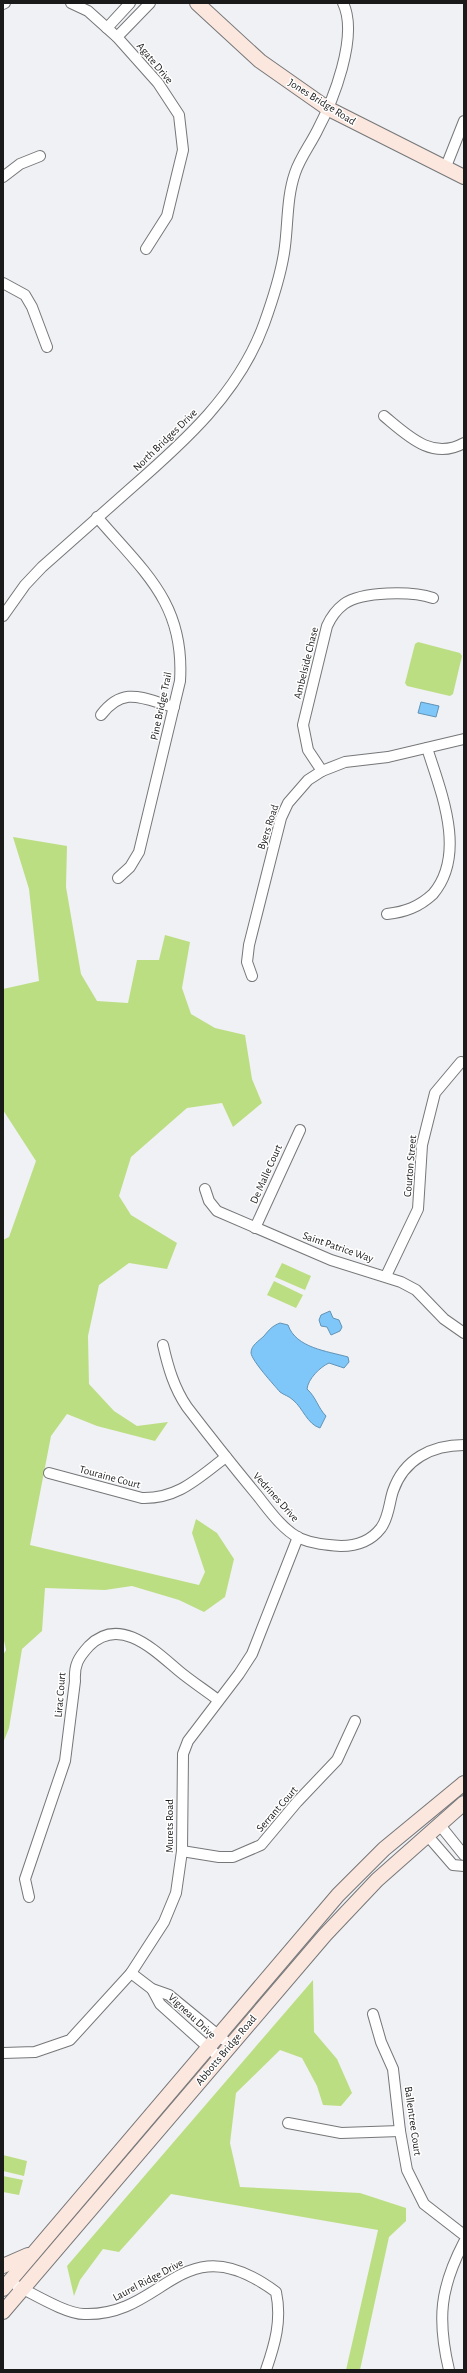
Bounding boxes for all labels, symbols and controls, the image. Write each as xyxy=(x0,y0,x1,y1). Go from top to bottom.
street label: Agate Drive xyxy=(135,40,175,86)
street label: Jones Bridge Road xyxy=(286,77,358,127)
street label: North Bridges Drive xyxy=(131,407,199,473)
street label: Ambelside Chase xyxy=(292,626,320,700)
street label: Pine Bridge Trail xyxy=(148,671,174,741)
street label: Byers Road xyxy=(256,803,281,851)
street label: Courton Street xyxy=(402,1134,418,1197)
street label: De Malle Court xyxy=(248,1142,284,1205)
street label: Saint Patrice Way xyxy=(301,1230,375,1264)
street label: Touraine Court xyxy=(78,1464,142,1491)
street label: Vedrines Drive xyxy=(251,1470,301,1524)
street label: Lirac Court xyxy=(53,1671,67,1718)
street label: Serrant Court xyxy=(254,1784,300,1834)
street label: Murets Road xyxy=(164,1799,175,1853)
street label: Vigneau Drive xyxy=(166,1991,218,2041)
street label: Abbotts Bridge Road xyxy=(194,2013,259,2087)
street label: Ballentree Court xyxy=(403,2086,423,2157)
street label: Laurel Ridge Drive xyxy=(111,2257,185,2303)

